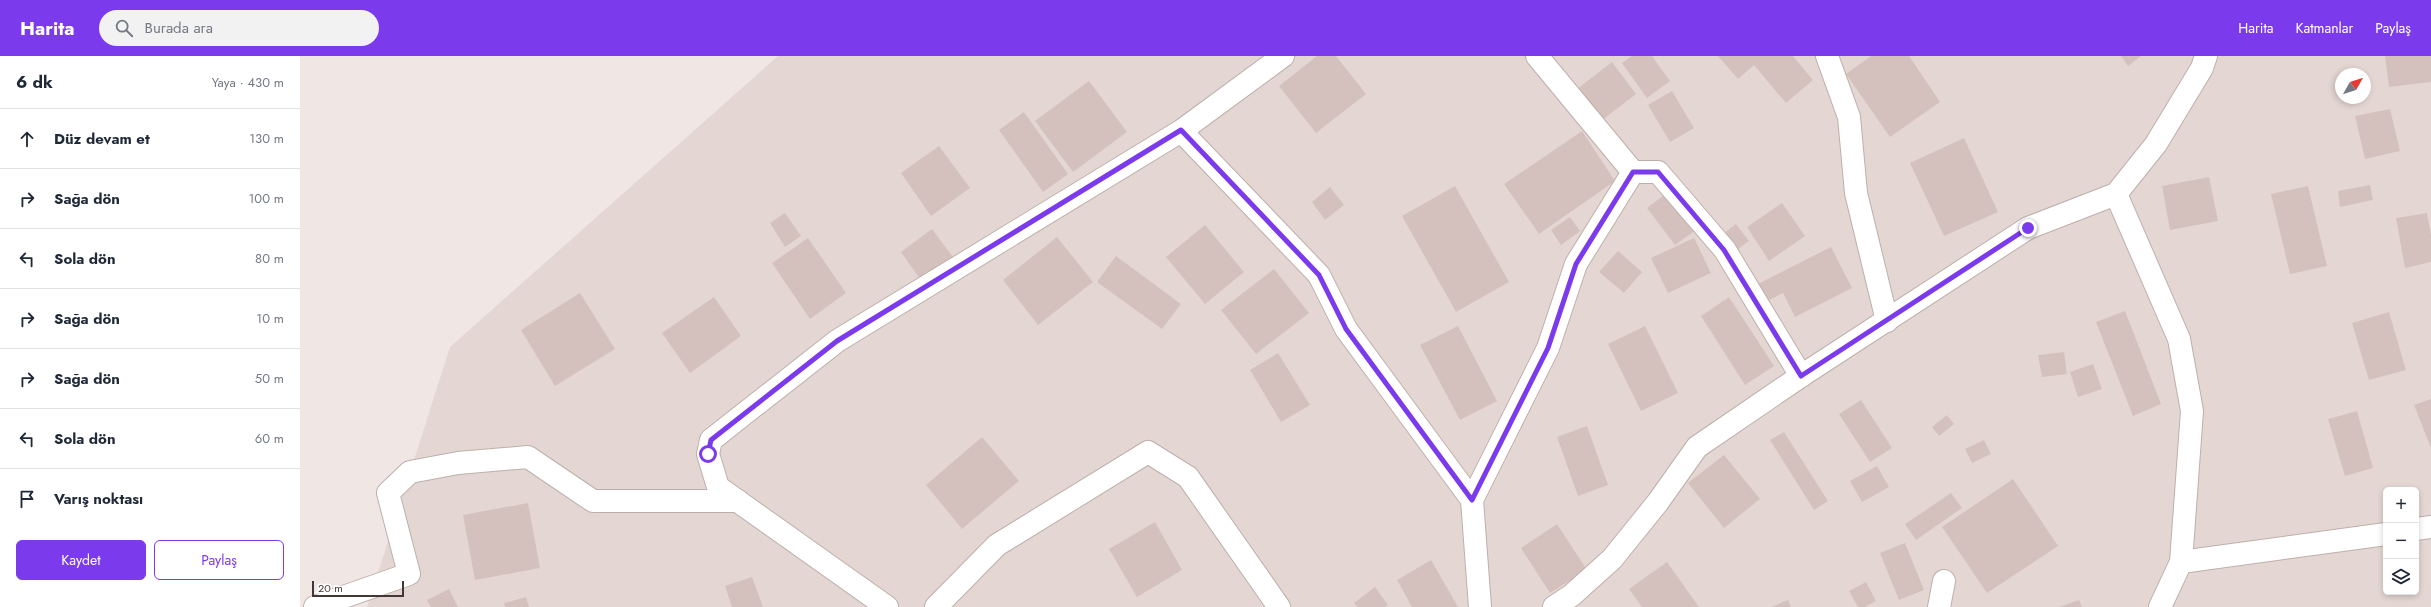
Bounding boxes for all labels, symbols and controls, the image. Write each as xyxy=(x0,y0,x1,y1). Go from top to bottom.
search box xyxy=(99,10,379,46)
text: Harita xyxy=(20,15,75,42)
icon: search xyxy=(113,17,135,39)
text: Burada ara xyxy=(145,17,213,39)
text: Harita xyxy=(2238,18,2274,38)
text: Katmanlar xyxy=(2296,18,2353,38)
text: Paylaş xyxy=(2375,18,2411,38)
north arrow xyxy=(2335,68,2371,104)
text: 6 dk xyxy=(16,70,53,94)
text: Yaya · 430 m xyxy=(212,73,284,92)
icon: ahead xyxy=(16,128,38,150)
text: Düz devam et xyxy=(54,128,150,150)
text: 130 m xyxy=(249,129,284,148)
icon: right xyxy=(16,188,38,210)
text: Sağa dön xyxy=(54,188,120,210)
text: 100 m xyxy=(249,189,284,208)
route end xyxy=(2019,219,2037,237)
icon: left xyxy=(16,248,38,270)
text: Sola dön xyxy=(54,248,116,270)
text: 80 m xyxy=(255,249,284,268)
icon: right xyxy=(16,308,38,330)
text: Sağa dön xyxy=(54,308,120,330)
text: 10 m xyxy=(256,309,284,328)
icon: right xyxy=(16,368,38,390)
text: Sağa dön xyxy=(54,368,120,390)
text: 50 m xyxy=(255,369,284,388)
icon: left xyxy=(16,428,38,450)
text: Sola dön xyxy=(54,428,116,450)
text: 60 m xyxy=(255,429,284,448)
route start xyxy=(699,445,717,463)
map controls xyxy=(2383,487,2419,595)
button: + xyxy=(2383,487,2419,523)
icon: arrive xyxy=(16,488,38,510)
text: Varış noktası xyxy=(54,488,143,510)
button: − xyxy=(2383,523,2419,559)
button: Kaydet xyxy=(16,540,146,580)
button: Paylaş xyxy=(154,540,284,580)
button: layers xyxy=(2383,559,2419,595)
scale bar xyxy=(312,579,404,598)
text: 20 m xyxy=(318,580,343,596)

